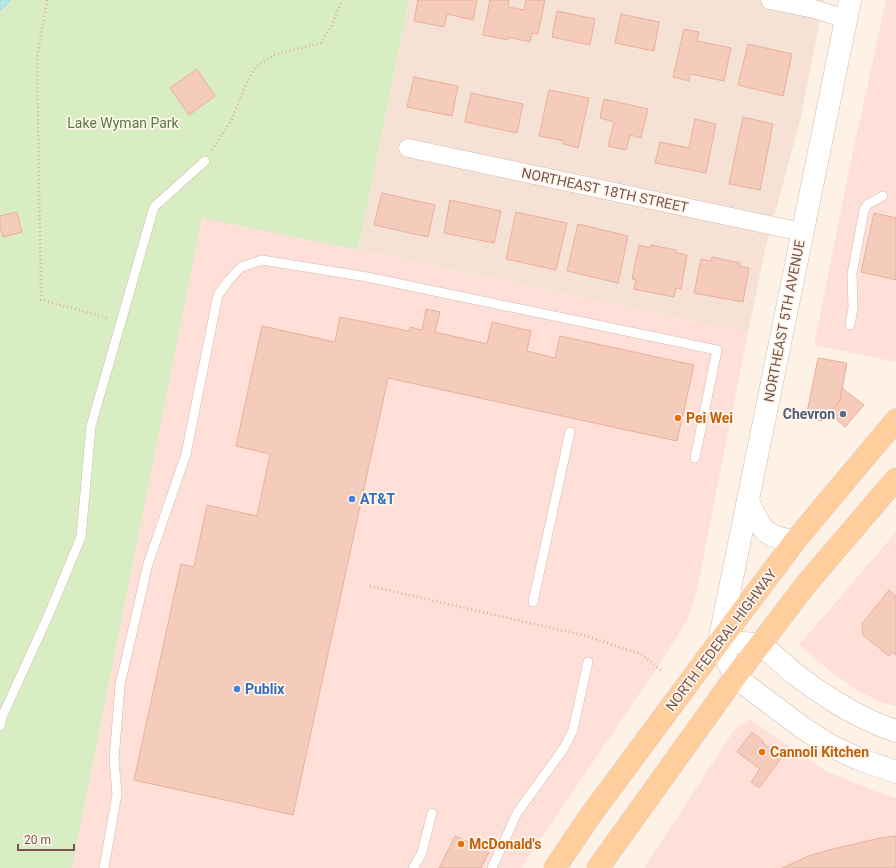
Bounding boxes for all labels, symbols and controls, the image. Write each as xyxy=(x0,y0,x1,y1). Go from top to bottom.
park label: Lake Wyman Park xyxy=(67,115,180,131)
street label: NORTHEAST 18TH STREET xyxy=(520,164,691,216)
street label: NORTHEAST 5TH AVENUE xyxy=(760,238,808,404)
place label: Chevron xyxy=(783,406,835,422)
marker: Chevron xyxy=(838,409,848,419)
place label: Pei Wei xyxy=(686,410,733,426)
marker: Pei Wei xyxy=(673,413,683,423)
place label: AT&T xyxy=(360,491,395,507)
marker: AT&T xyxy=(347,494,357,504)
street label: NORTH FEDERAL HIGHWAY xyxy=(662,565,780,714)
place label: Publix xyxy=(245,681,285,697)
marker: Publix xyxy=(232,684,242,694)
place label: Cannoli Kitchen xyxy=(770,744,869,760)
marker: Cannoli Kitchen xyxy=(757,747,767,757)
scale bar xyxy=(18,826,74,852)
text: 20 m xyxy=(24,833,51,847)
place label: McDonald's xyxy=(469,836,541,852)
marker: McDonald's xyxy=(456,839,466,849)

